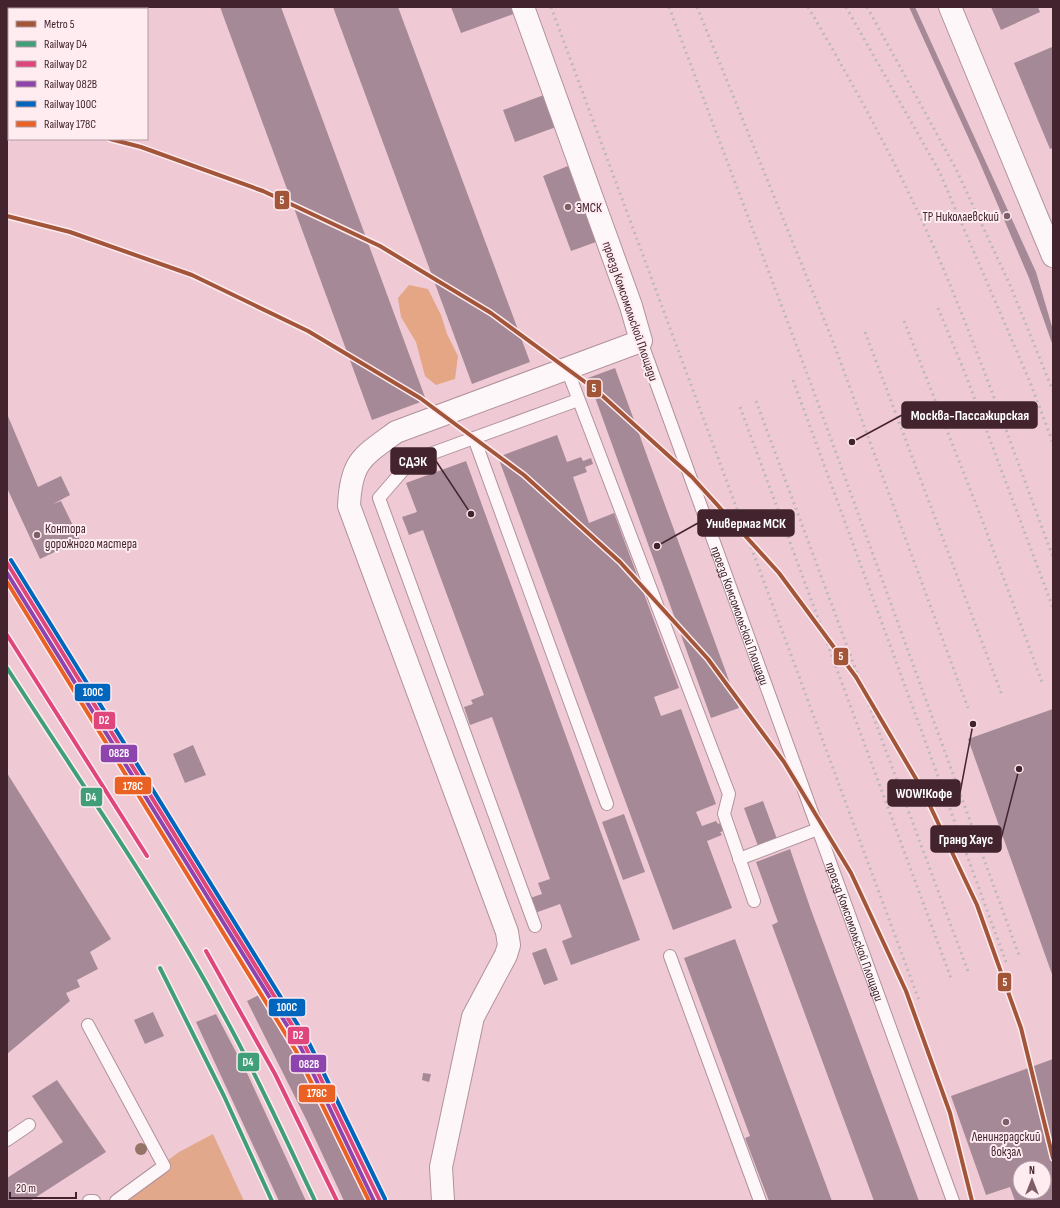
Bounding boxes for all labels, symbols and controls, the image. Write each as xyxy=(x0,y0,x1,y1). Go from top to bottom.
legend xyxy=(8,8,148,140)
text: Metro 5 xyxy=(44,17,75,32)
text: Railway D4 xyxy=(44,37,87,52)
text: Railway D2 xyxy=(44,57,87,72)
text: Railway 082В xyxy=(44,77,97,92)
text: Railway 100C xyxy=(44,97,97,112)
text: Railway 178С xyxy=(44,117,96,132)
line badge: 5 xyxy=(274,190,290,210)
text: 5 xyxy=(280,194,285,207)
place label: ЭМСК xyxy=(576,200,602,216)
marker: ЭМСК xyxy=(563,202,573,212)
place label: ТР Николаевский xyxy=(923,209,999,225)
marker: ТР Николаевский xyxy=(1002,211,1012,221)
street label: проезд Комсомольской Площади xyxy=(599,239,661,383)
line badge: 5 xyxy=(586,379,602,398)
text: 5 xyxy=(592,382,597,395)
callout: Москва-Пассажирская xyxy=(902,402,1037,428)
text: Москва-Пассажирская xyxy=(911,407,1029,424)
callout: СДЭК xyxy=(391,448,436,474)
text: СДЭК xyxy=(399,453,427,470)
callout: Универмаг МСК xyxy=(698,510,794,536)
text: Универмаг МСК xyxy=(706,515,786,532)
place label: Контора дорожного мастера xyxy=(45,521,137,552)
marker: Контора дорожного мастера xyxy=(32,530,42,540)
street label: проезд Комсомольской Площади xyxy=(707,544,772,688)
line badge: 5 xyxy=(833,647,849,666)
text: 5 xyxy=(839,650,844,663)
line badge: 100C xyxy=(74,683,111,702)
text: 100C xyxy=(83,686,104,699)
line badge: D2 xyxy=(93,711,116,730)
text: D2 xyxy=(99,714,109,727)
line badge: 082В xyxy=(100,744,138,763)
text: 082В xyxy=(109,747,129,760)
line badge: 178С xyxy=(114,776,152,795)
text: 178С xyxy=(123,780,143,793)
callout: WOW!Кофе xyxy=(888,780,960,806)
text: WOW!Кофе xyxy=(896,785,952,802)
line badge: D4 xyxy=(80,787,103,807)
text: D4 xyxy=(86,791,96,804)
callout: Гранд Хаус xyxy=(931,826,1001,852)
text: Гранд Хаус xyxy=(939,831,993,848)
street label: проезд Комсомольской Площади xyxy=(822,860,887,1003)
line badge: 5 xyxy=(997,972,1012,992)
text: 5 xyxy=(1003,976,1008,989)
line badge: 100C xyxy=(268,998,306,1017)
text: 100C xyxy=(277,1001,298,1014)
line badge: D2 xyxy=(287,1026,310,1045)
text: D2 xyxy=(293,1029,303,1042)
line badge: D4 xyxy=(237,1052,260,1072)
line badge: 082В xyxy=(290,1054,327,1073)
text: D4 xyxy=(243,1056,253,1069)
text: 082В xyxy=(299,1058,319,1071)
line badge: 178С xyxy=(298,1084,336,1103)
text: 178С xyxy=(307,1087,327,1100)
marker: Ленинградский вокзал xyxy=(1001,1117,1011,1127)
place label: Ленинградский вокзал xyxy=(971,1129,1040,1160)
north arrow xyxy=(1012,1160,1052,1200)
text: N xyxy=(1029,1164,1035,1177)
scale bar xyxy=(10,1174,76,1200)
text: 20 m xyxy=(16,1181,36,1196)

